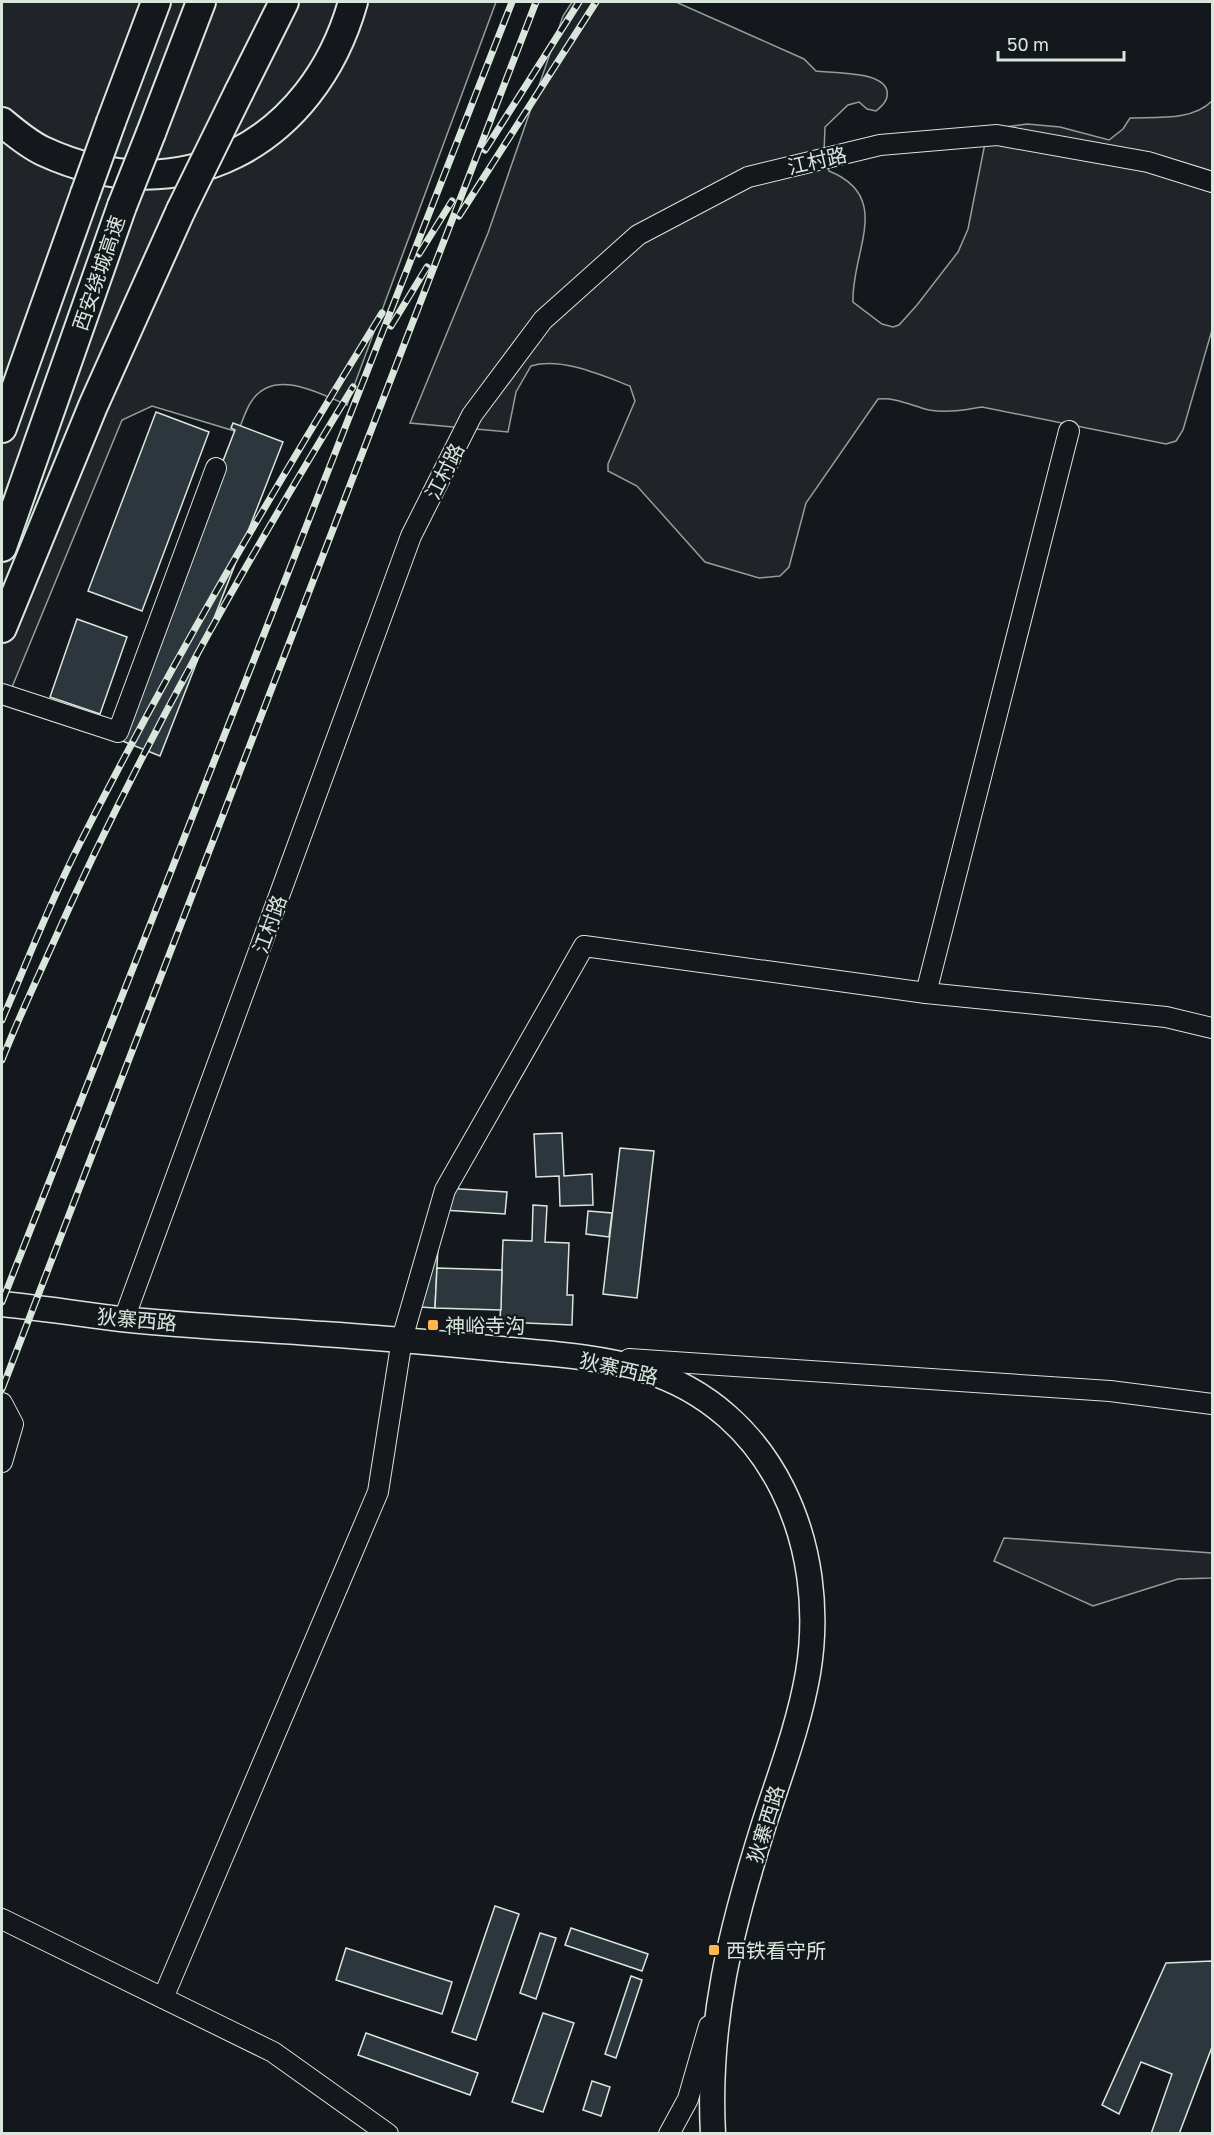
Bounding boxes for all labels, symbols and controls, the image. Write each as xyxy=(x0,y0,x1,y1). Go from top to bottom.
scale bar xyxy=(998,24,1124,62)
text: 50 m xyxy=(1007,33,1049,55)
street label: 江村路 xyxy=(785,142,849,178)
street label: 西安绕城高速 xyxy=(67,212,129,334)
street label: 江村路 xyxy=(420,439,468,503)
street label: 江村路 xyxy=(247,892,291,956)
street label: 狄寨西路 xyxy=(96,1304,178,1334)
place label: 神峪寺沟 xyxy=(445,1313,525,1337)
marker: 神峪寺沟 xyxy=(426,1318,440,1332)
street label: 狄寨西路 xyxy=(577,1347,661,1389)
street label: 狄寨西路 xyxy=(742,1782,788,1866)
place label: 西铁看守所 xyxy=(726,1938,826,1962)
marker: 西铁看守所 xyxy=(707,1943,721,1957)

